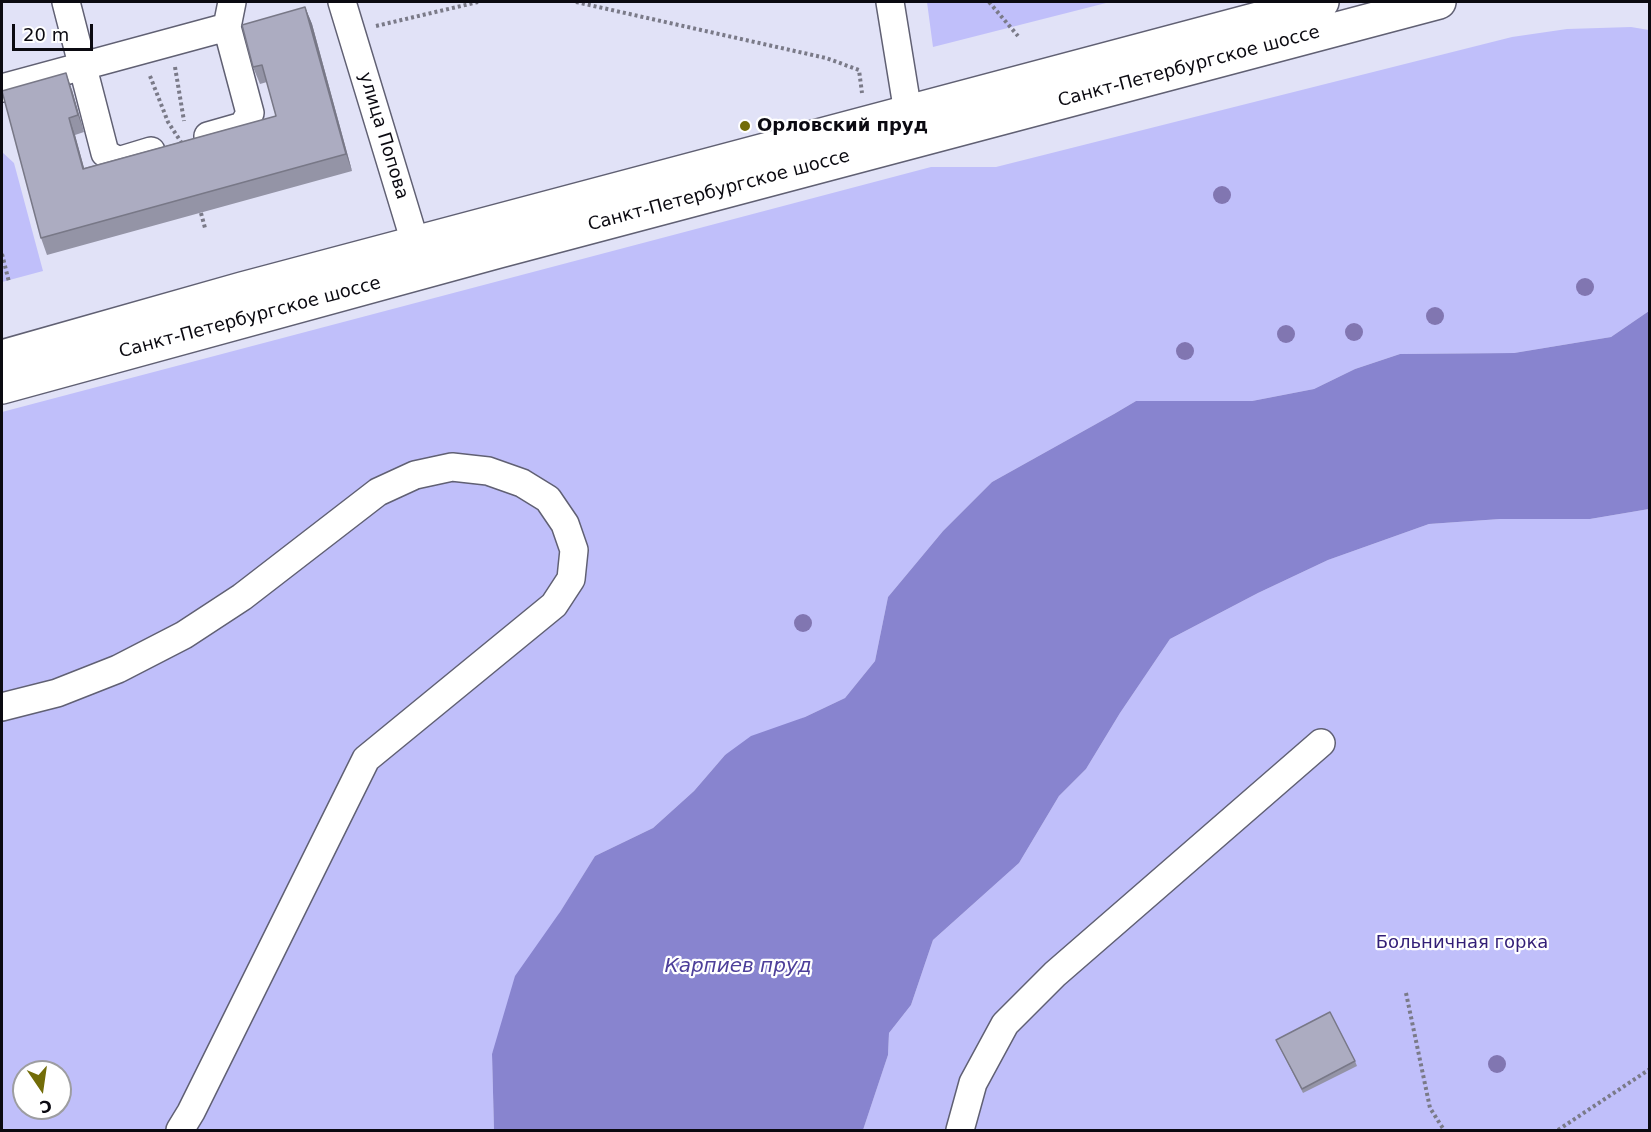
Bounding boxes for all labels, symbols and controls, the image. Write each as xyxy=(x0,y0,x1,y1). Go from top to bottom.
scale bar xyxy=(15,12,96,50)
street label: Санкт-Петербургское шоссе xyxy=(1056,22,1322,112)
text: 20 m xyxy=(23,24,69,45)
street label: улица Попова xyxy=(353,70,413,202)
place label: Орловский пруд xyxy=(757,115,928,137)
marker: Орловский пруд xyxy=(738,119,752,133)
street label: Санкт-Петербургское шоссе xyxy=(586,146,852,236)
street label: Санкт-Петербургское шоссе xyxy=(117,273,383,363)
park label: Больничная горка xyxy=(1376,932,1548,954)
water label: Карпиев пруд xyxy=(664,955,812,979)
north arrow xyxy=(12,1060,72,1120)
text: С xyxy=(38,1095,54,1117)

